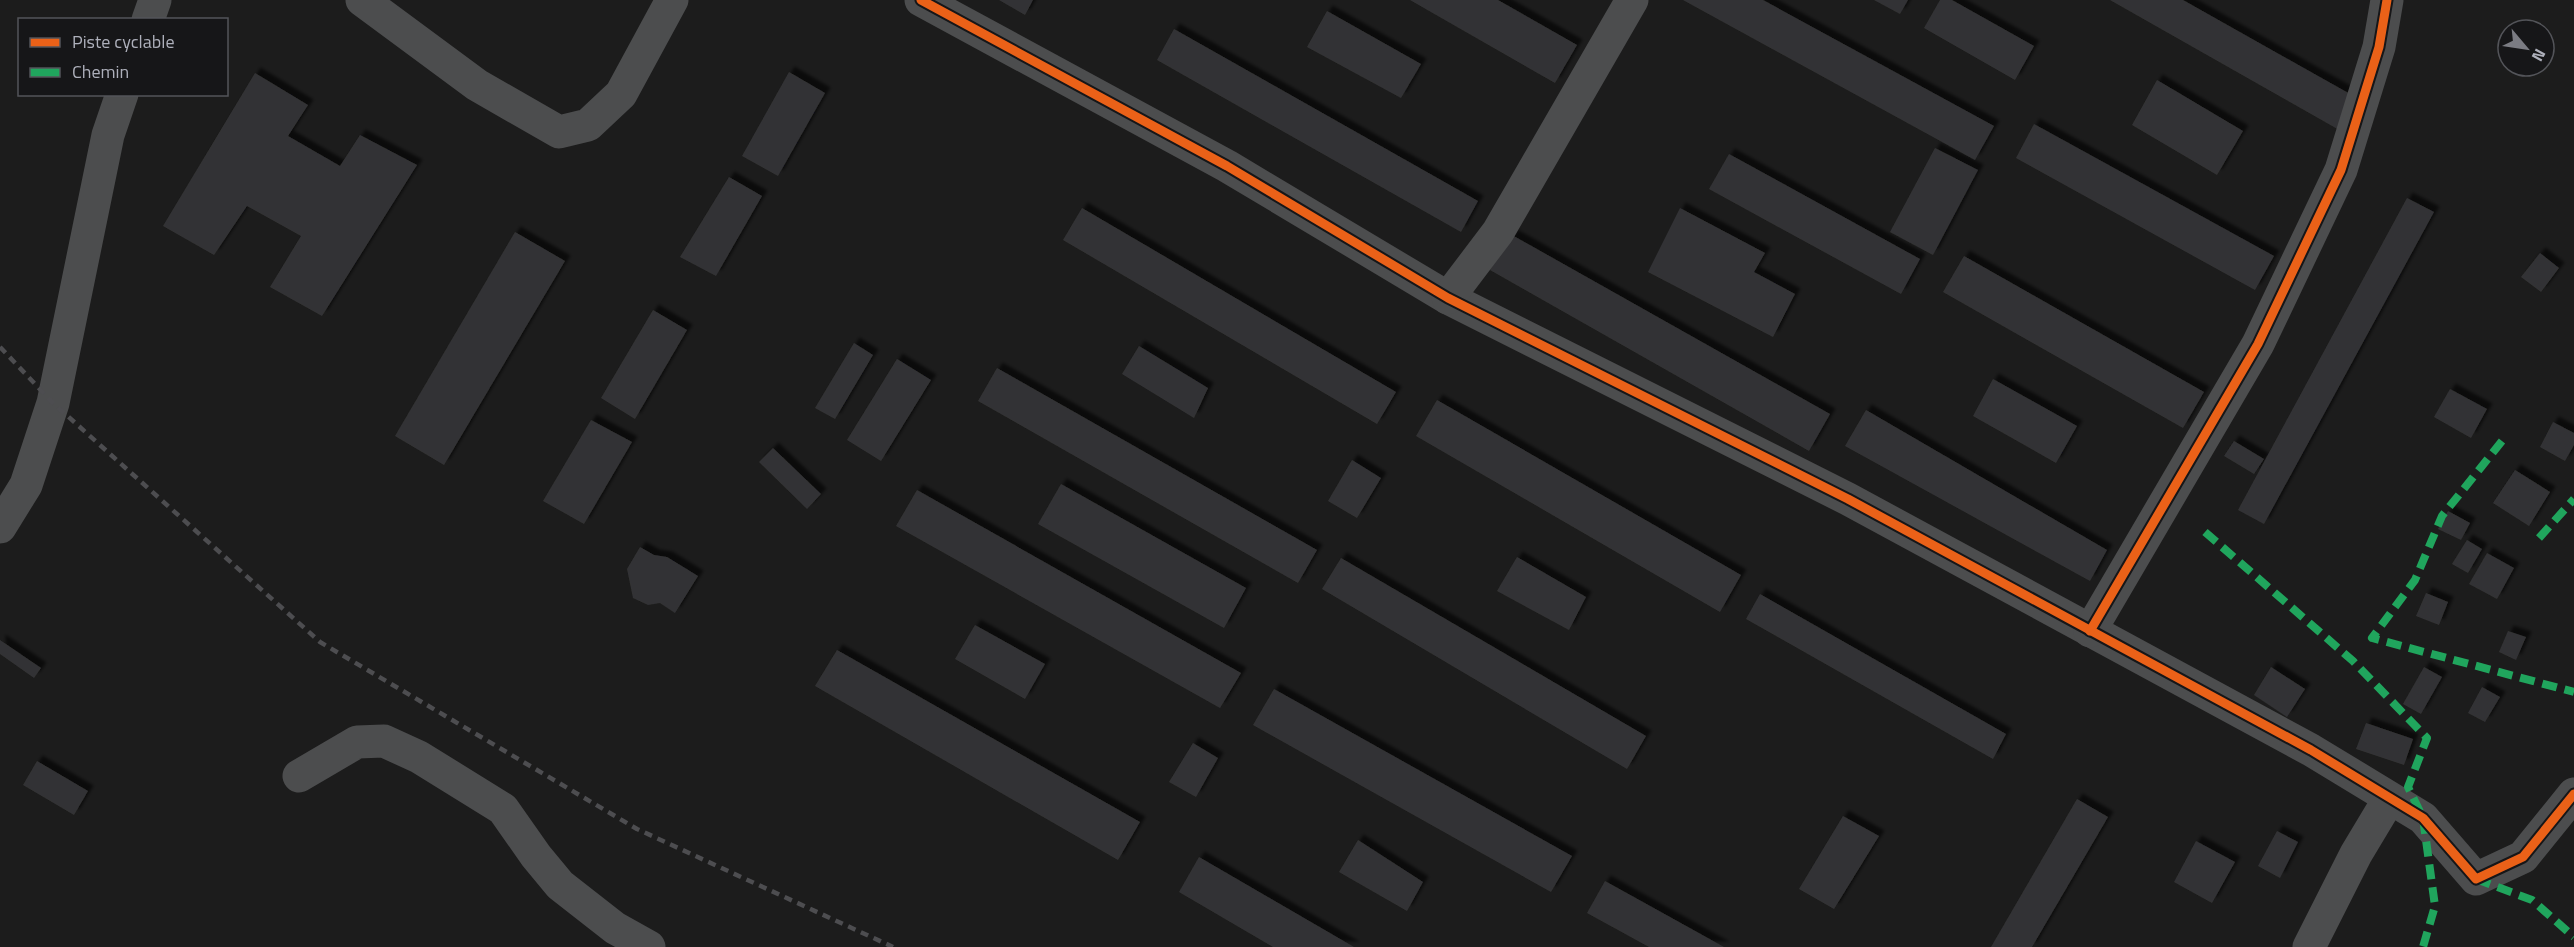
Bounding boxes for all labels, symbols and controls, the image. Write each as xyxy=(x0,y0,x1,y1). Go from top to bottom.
legend xyxy=(18,18,228,96)
north arrow xyxy=(2496,18,2556,78)
text: Piste cyclable xyxy=(72,28,174,55)
text: N xyxy=(2526,45,2552,66)
text: Chemin xyxy=(72,58,129,85)

